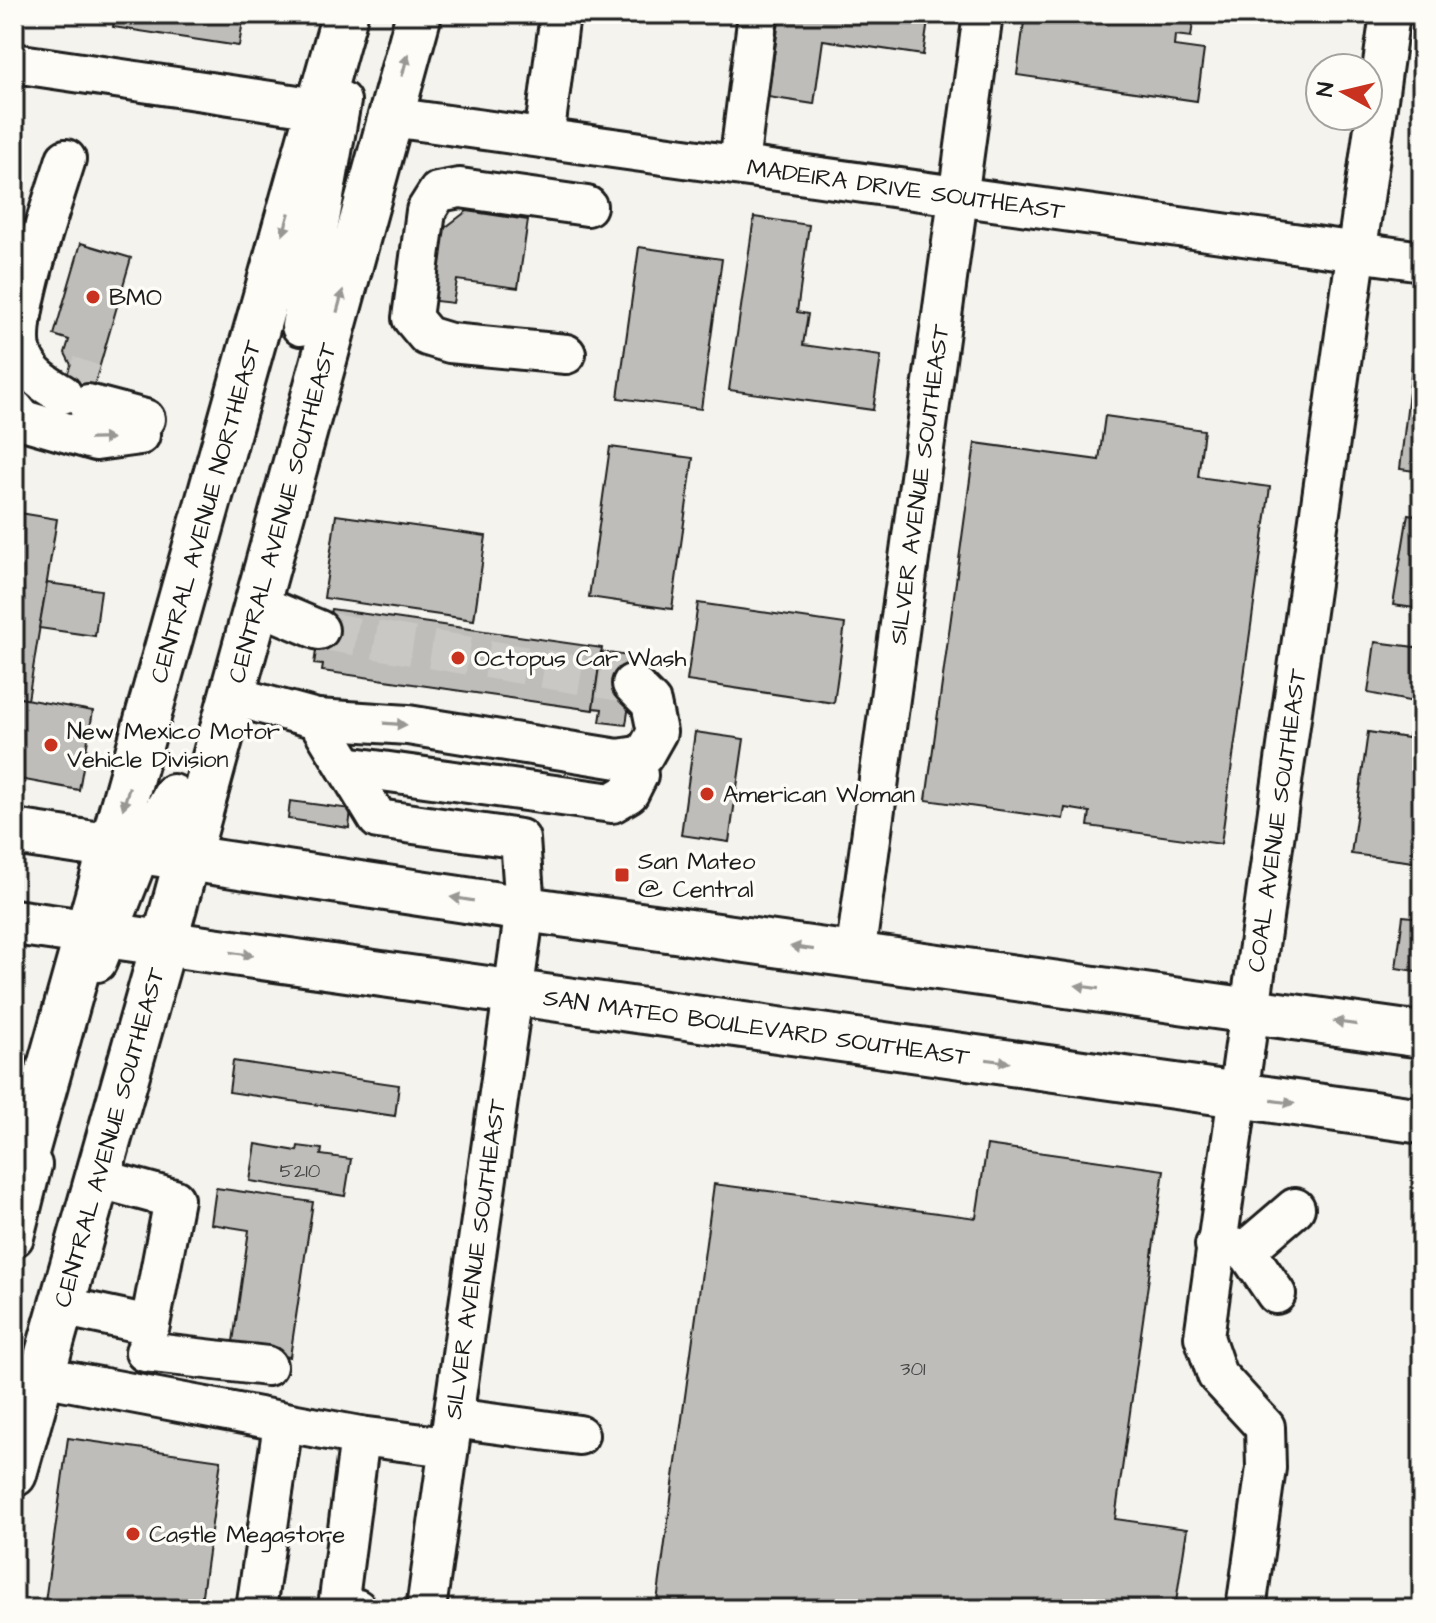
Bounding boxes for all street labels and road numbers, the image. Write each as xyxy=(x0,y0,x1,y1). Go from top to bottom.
street label: MADEIRA DRIVE SOUTHEAST xyxy=(745,151,1067,229)
street label: SILVER AVENUE SOUTHEAST xyxy=(881,322,959,647)
street label: CENTRAL AVENUE NORTHEAST xyxy=(142,336,271,687)
street label: CENTRAL AVENUE SOUTHEAST xyxy=(220,339,346,687)
street label: COAL AVENUE SOUTHEAST xyxy=(1239,667,1316,974)
street label: CENTRAL AVENUE SOUTHEAST xyxy=(46,964,174,1311)
street label: SAN MATEO BOULEVARD SOUTHEAST xyxy=(541,981,972,1075)
street label: SILVER AVENUE SOUTHEAST xyxy=(437,1097,515,1421)

